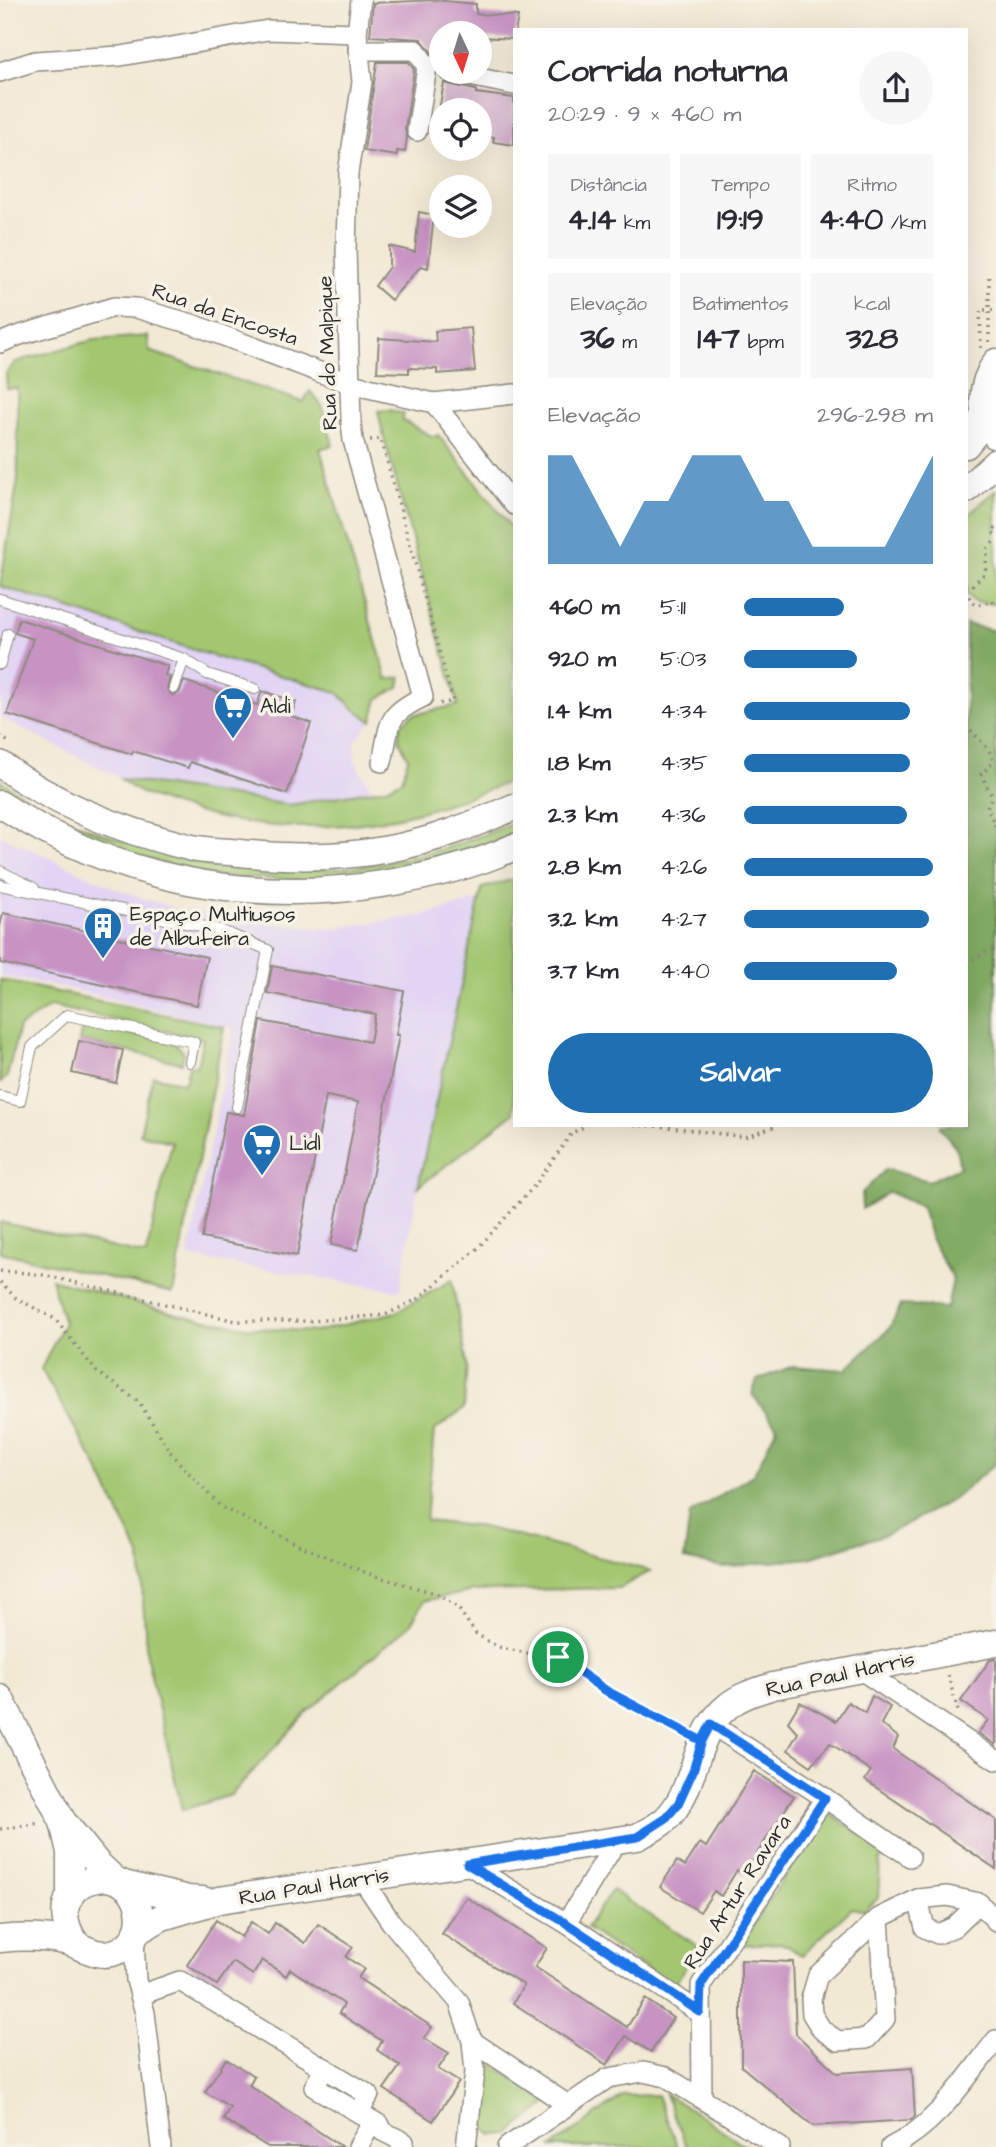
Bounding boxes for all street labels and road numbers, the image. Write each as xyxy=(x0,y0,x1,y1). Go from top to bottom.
street label: Rua do Malpique xyxy=(310,275,346,431)
street label: Rua da Encosta xyxy=(148,276,302,353)
street label: Rua Paul Harris xyxy=(763,1645,917,1704)
street label: Rua Artur Ravara xyxy=(677,1809,798,1975)
street label: Rua Paul Harris xyxy=(237,1860,391,1913)

